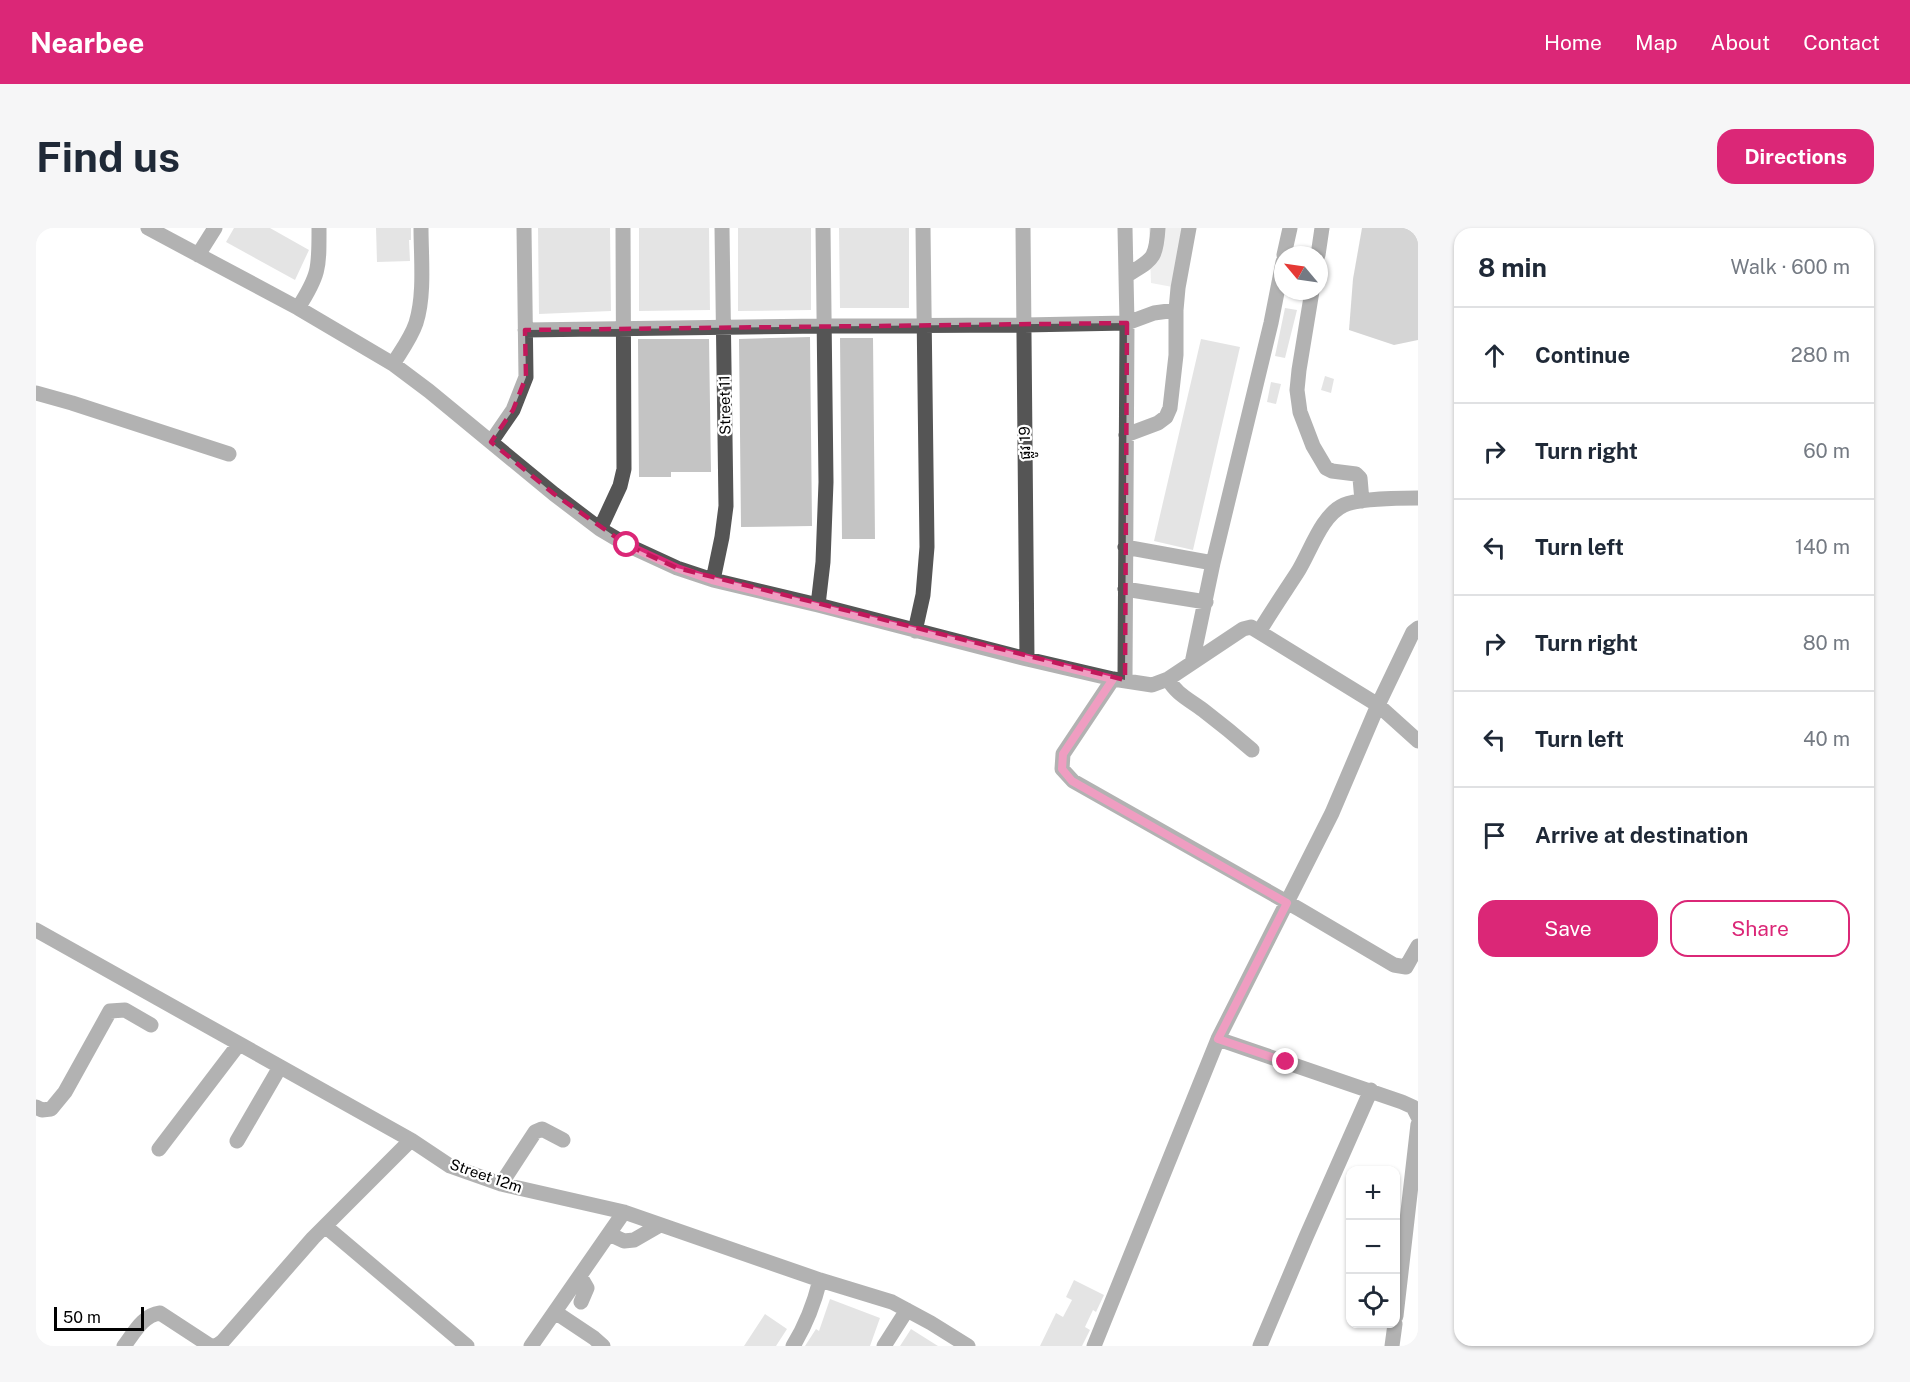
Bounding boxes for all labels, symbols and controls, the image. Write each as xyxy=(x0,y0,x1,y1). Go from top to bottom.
text: Nearbee xyxy=(30,26,144,59)
text: Home xyxy=(1544,30,1602,55)
text: Map xyxy=(1635,30,1678,55)
text: About xyxy=(1711,30,1770,55)
text: Contact xyxy=(1803,30,1880,55)
button: Directions xyxy=(1717,129,1874,184)
text: Find us xyxy=(36,132,180,181)
north arrow xyxy=(1274,246,1328,300)
text: 8 min xyxy=(1478,252,1547,283)
text: Walk · 600 m xyxy=(1731,255,1850,279)
icon: ahead xyxy=(1478,339,1511,372)
text: Continue xyxy=(1535,342,1630,368)
text: 280 m xyxy=(1791,343,1850,367)
street label: Street 11 xyxy=(715,375,734,435)
street label: ផ្លូវ 19 xyxy=(1016,426,1039,460)
icon: right xyxy=(1478,435,1511,468)
text: Turn right xyxy=(1535,438,1638,464)
text: 60 m xyxy=(1803,439,1850,463)
route start xyxy=(613,531,639,557)
icon: left xyxy=(1478,531,1511,564)
text: Turn left xyxy=(1535,534,1624,560)
text: 140 m xyxy=(1795,535,1850,559)
icon: right xyxy=(1478,627,1511,660)
text: Turn right xyxy=(1535,630,1638,656)
text: 80 m xyxy=(1803,631,1850,655)
icon: left xyxy=(1478,723,1511,756)
text: Turn left xyxy=(1535,726,1624,752)
text: 40 m xyxy=(1803,727,1850,751)
icon: arrive xyxy=(1478,819,1511,852)
text: Arrive at destination xyxy=(1535,822,1748,848)
button: Save xyxy=(1478,900,1658,957)
button: Share xyxy=(1670,900,1850,957)
route end xyxy=(1272,1048,1298,1074)
street label: Street 12m xyxy=(448,1155,525,1196)
map controls xyxy=(1346,1166,1400,1328)
button: + xyxy=(1346,1166,1400,1220)
button: − xyxy=(1346,1220,1400,1274)
button: locate xyxy=(1346,1274,1400,1328)
scale bar xyxy=(54,1304,144,1332)
text: 50 m xyxy=(63,1308,101,1327)

